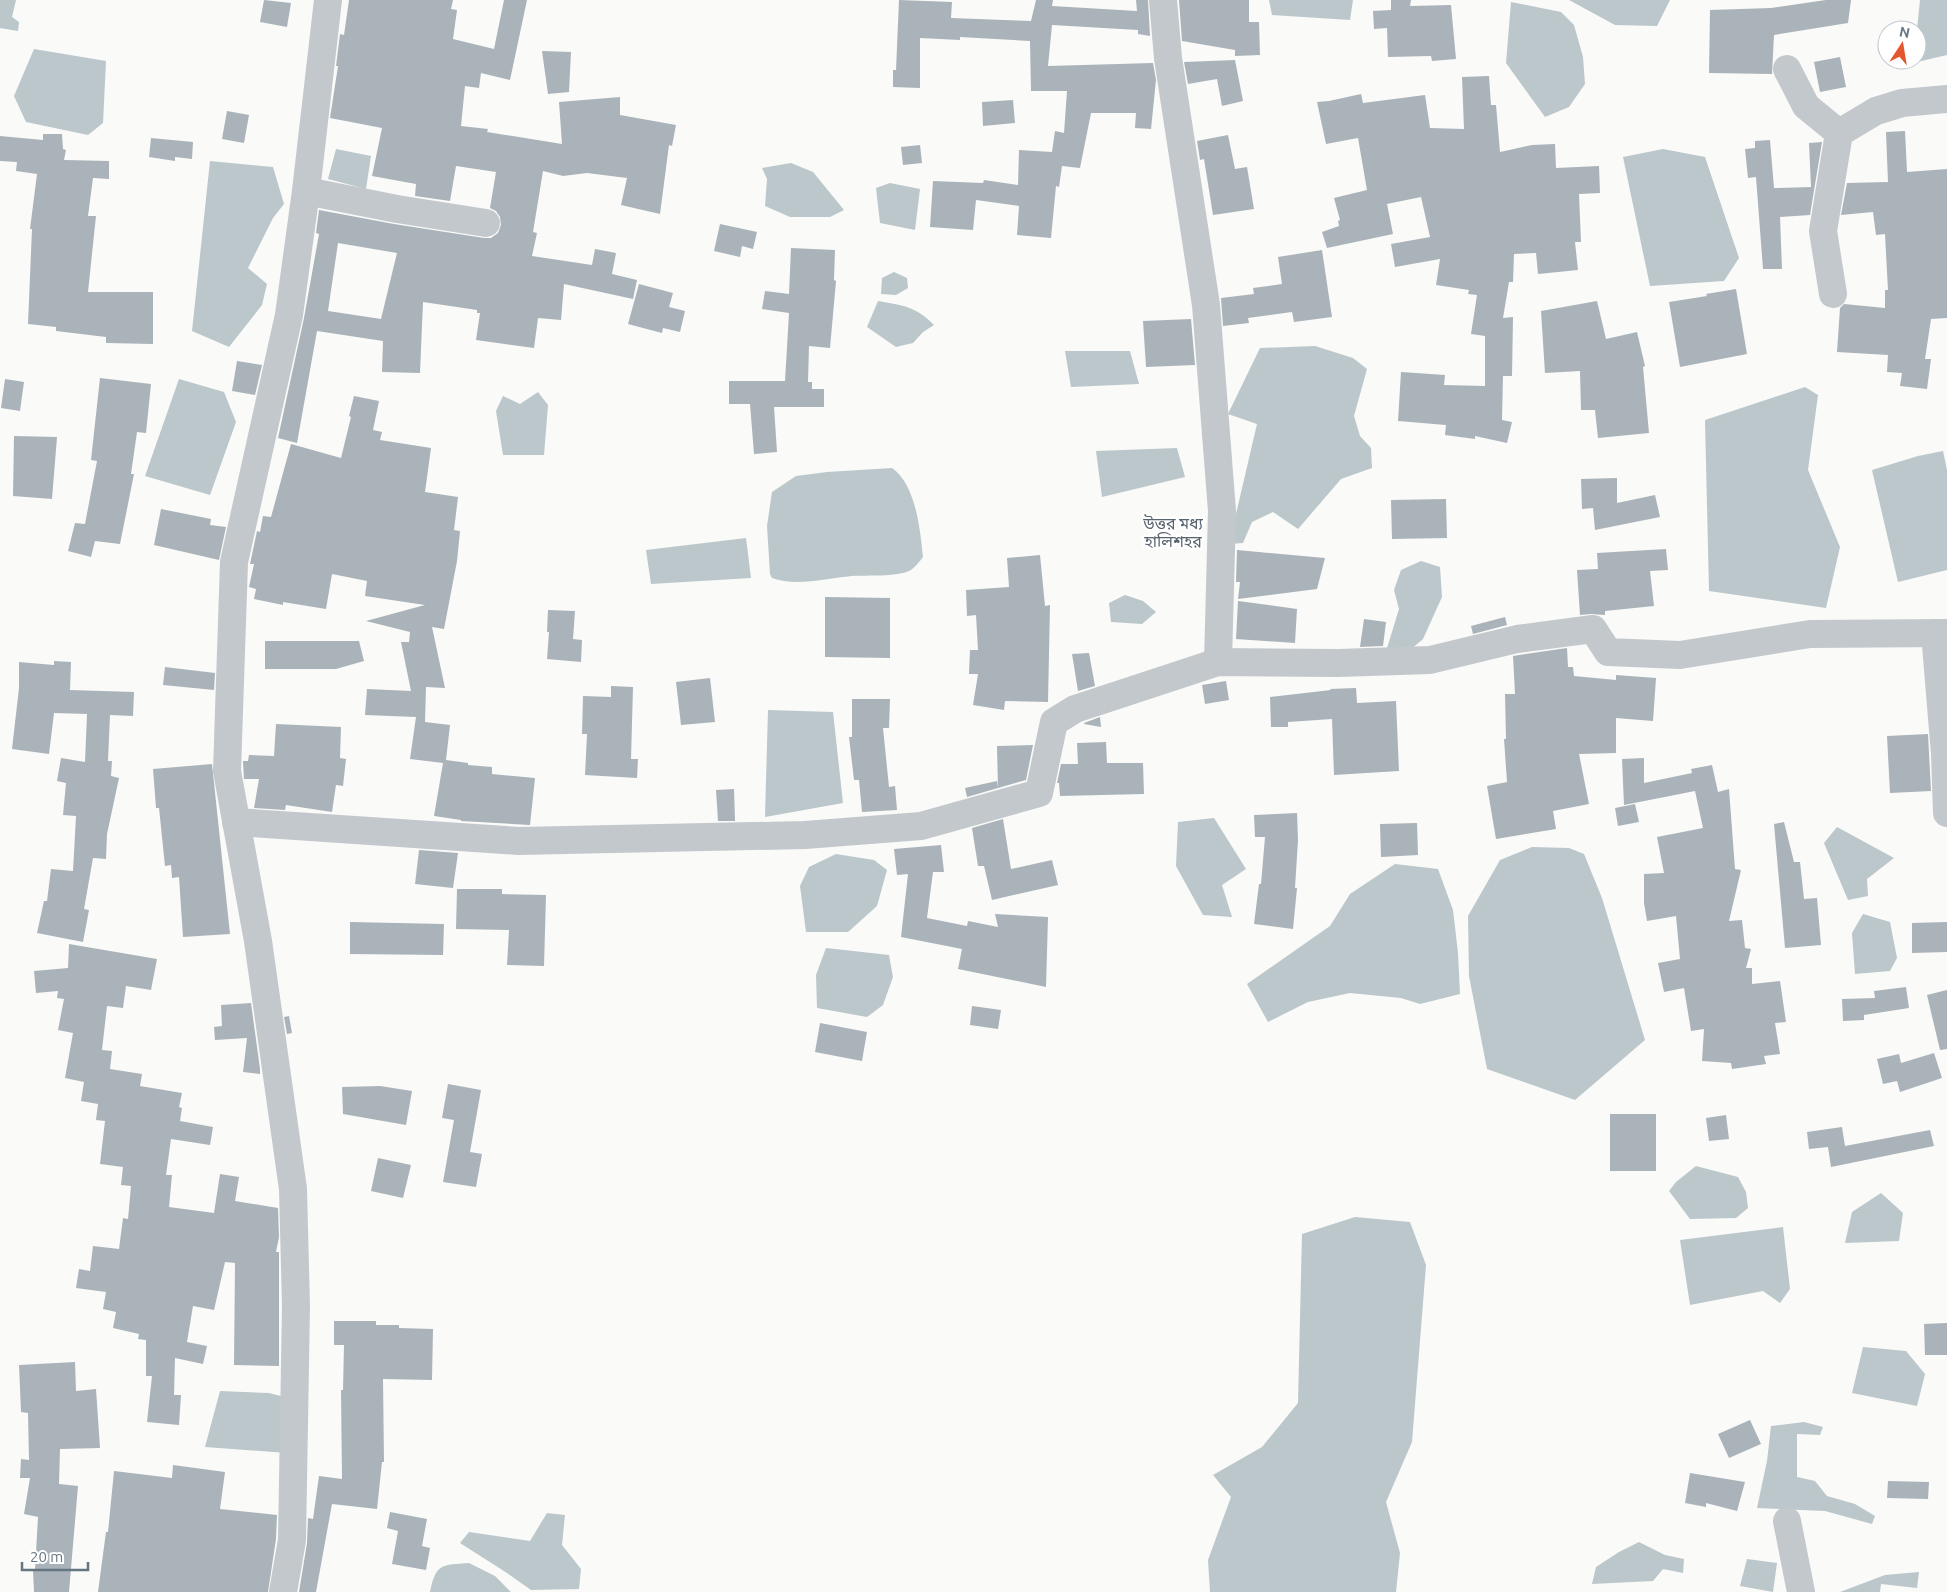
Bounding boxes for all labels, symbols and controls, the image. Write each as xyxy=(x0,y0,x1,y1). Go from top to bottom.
north arrow xyxy=(1877,20,1927,70)
text: N xyxy=(1898,23,1911,41)
district label: উত্তর মধ্য হালিশহর xyxy=(1142,514,1203,550)
scale bar xyxy=(22,1540,89,1572)
text: 20 m xyxy=(30,1548,63,1565)

